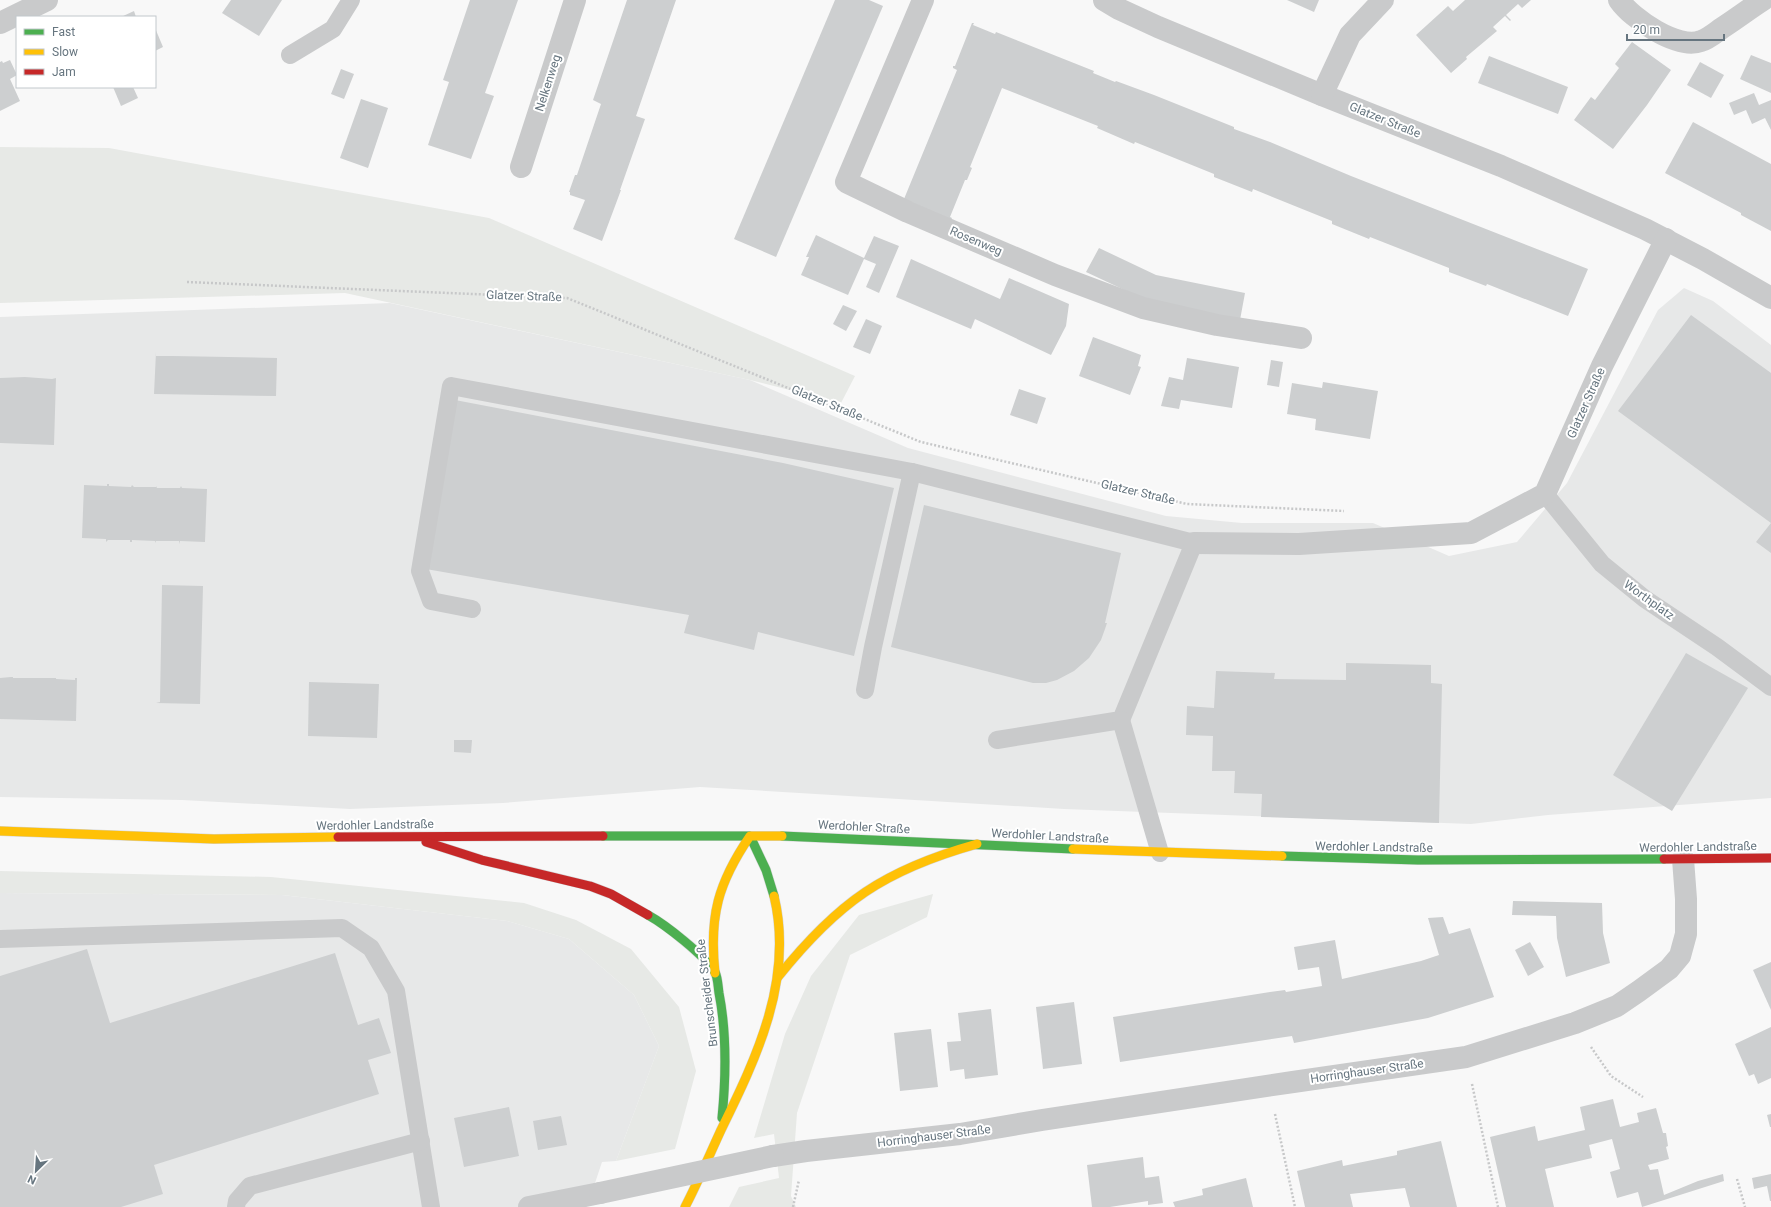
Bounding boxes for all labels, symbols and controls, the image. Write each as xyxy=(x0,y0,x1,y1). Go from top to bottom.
legend xyxy=(16,16,156,88)
scale bar xyxy=(1627,16,1724,42)
text: 20 m xyxy=(1633,23,1660,37)
text: Fast xyxy=(52,25,75,39)
text: Slow xyxy=(52,45,78,59)
street label: Nelkenweg xyxy=(532,53,564,113)
text: Jam xyxy=(52,65,76,79)
street label: Glatzer Straße xyxy=(1347,99,1423,141)
street label: Rosenweg xyxy=(948,224,1004,258)
street label: Glatzer Straße xyxy=(486,288,562,304)
street label: Glatzer Straße xyxy=(1564,366,1608,440)
street label: Glatzer Straße xyxy=(789,382,865,424)
street label: Glatzer Straße xyxy=(1100,477,1176,507)
street label: Worthplatz xyxy=(1621,577,1677,623)
street label: Werdohler Landstraße xyxy=(316,817,434,833)
street label: Werdohler Straße xyxy=(818,818,910,836)
street label: Werdohler Landstraße xyxy=(991,826,1109,846)
street label: Werdohler Landstraße xyxy=(1315,839,1433,855)
street label: Werdohler Landstraße xyxy=(1639,839,1757,855)
street label: Brunscheider Straße xyxy=(693,938,721,1048)
street label: Horringhauser Straße xyxy=(1310,1056,1424,1086)
street label: Horringhauser Straße xyxy=(877,1122,991,1150)
north arrow xyxy=(16,1151,56,1191)
text: N xyxy=(26,1172,38,1187)

